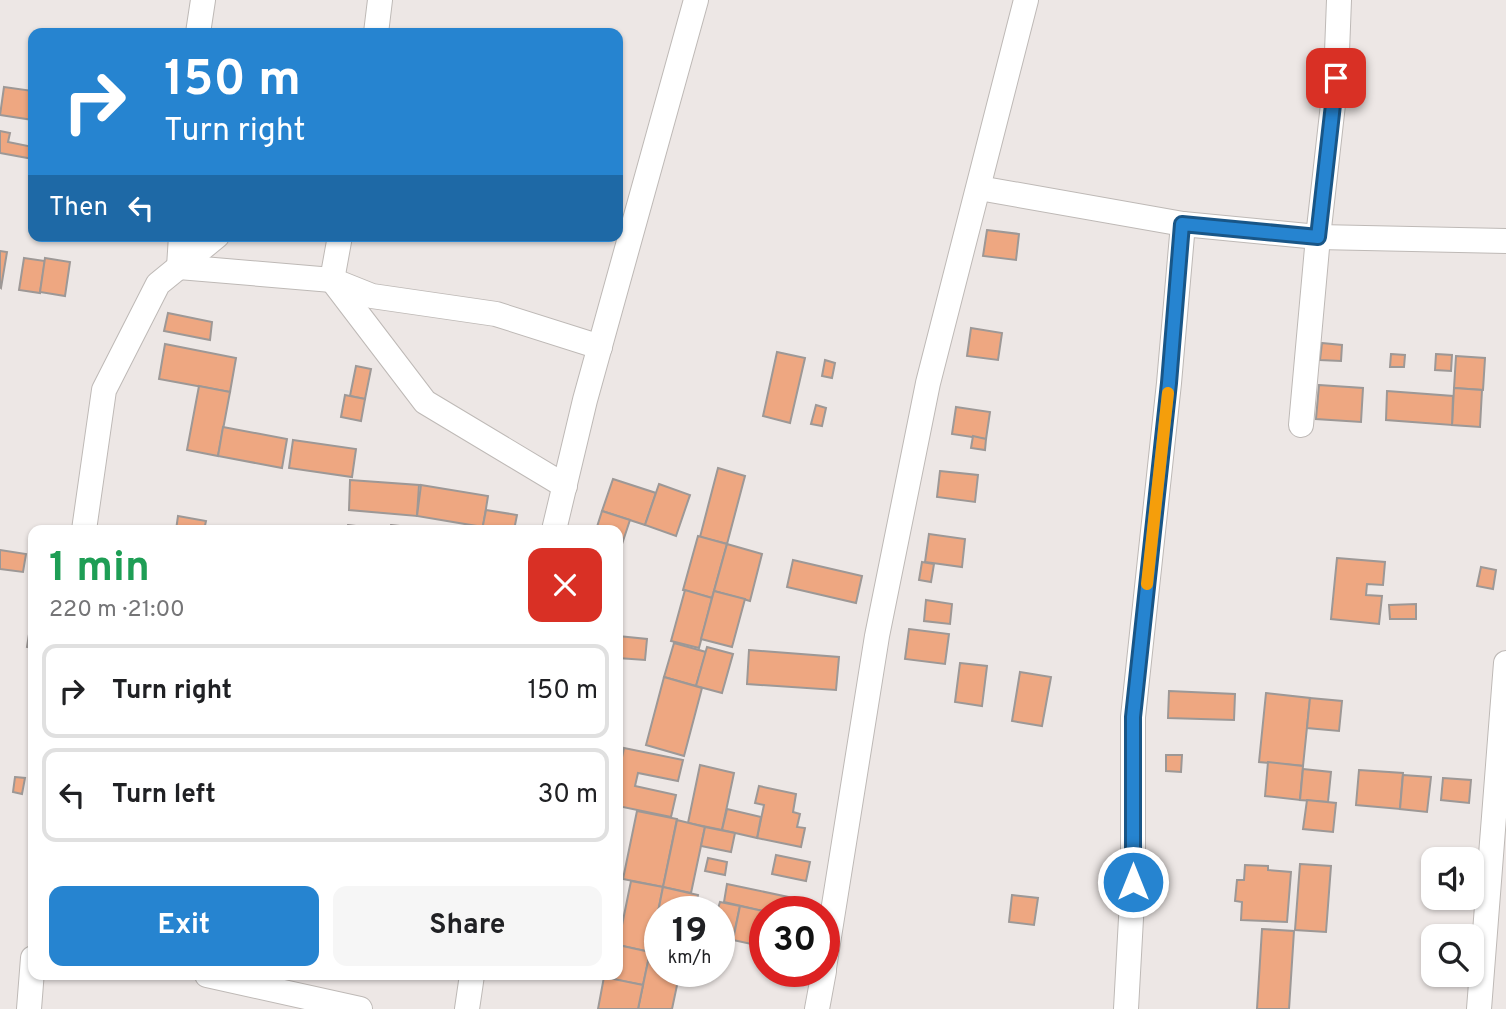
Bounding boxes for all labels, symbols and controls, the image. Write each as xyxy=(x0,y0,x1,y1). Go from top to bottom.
pin xyxy=(1306,48,1366,108)
text: 150 m xyxy=(164,51,301,113)
icon: right xyxy=(49,56,140,147)
icon: arrive xyxy=(1317,59,1355,97)
text: Turn right xyxy=(164,112,306,152)
icon: left xyxy=(122,189,160,227)
text: Then xyxy=(49,192,108,225)
text: 1 min xyxy=(49,543,150,596)
button: close xyxy=(528,548,602,622)
text: 220 m · 21:00 xyxy=(49,596,185,625)
icon: right xyxy=(53,672,91,710)
text: Turn right xyxy=(112,675,232,708)
text: 150 m xyxy=(527,675,598,708)
icon: left xyxy=(53,776,91,814)
text: Turn left xyxy=(112,779,216,812)
text: 30 m xyxy=(538,779,598,812)
position arrow xyxy=(1096,845,1170,919)
map controls xyxy=(1421,847,1484,987)
button: sound xyxy=(1421,847,1484,910)
button: Exit xyxy=(49,886,319,966)
button: Share xyxy=(333,886,602,966)
speed limit sign: 30 xyxy=(749,896,840,987)
text: 19 xyxy=(672,910,707,954)
button: search xyxy=(1421,924,1484,987)
text: km/h xyxy=(668,947,711,970)

